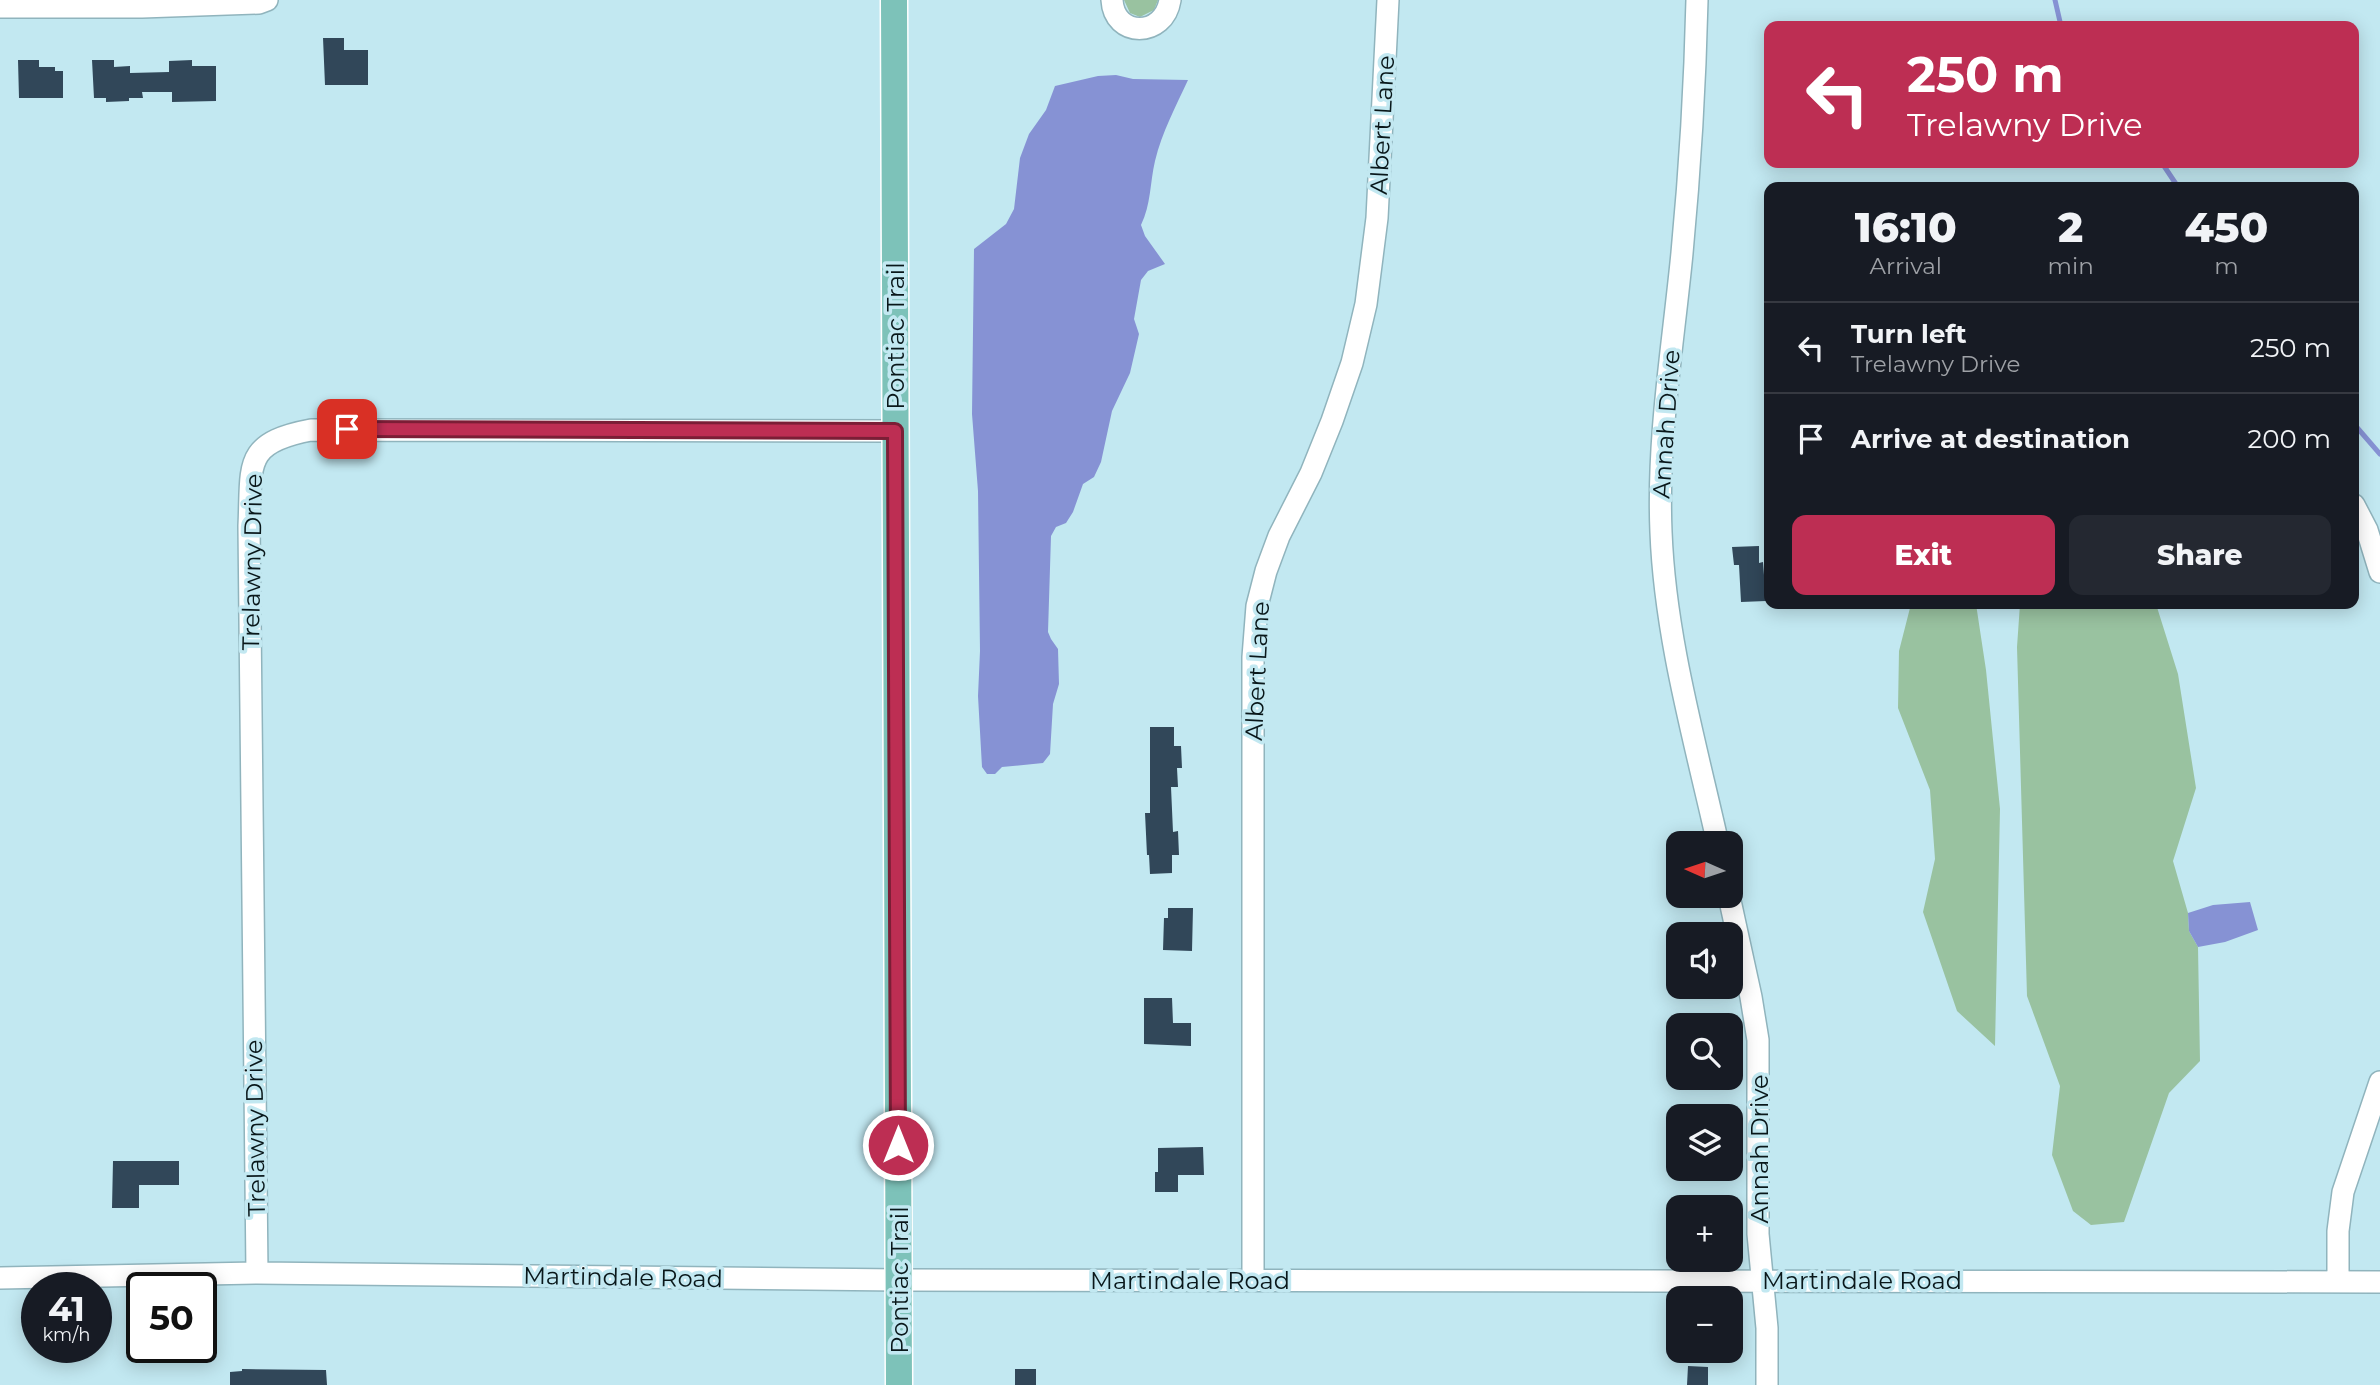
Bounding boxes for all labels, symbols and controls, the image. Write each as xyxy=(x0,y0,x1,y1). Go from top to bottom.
text: 250 m xyxy=(1907,45,2064,104)
icon: left xyxy=(1792,49,1883,140)
street label: Albert Lane xyxy=(1364,55,1400,195)
text: Trelawny Drive xyxy=(1907,105,2143,144)
text: 16:10 xyxy=(1855,201,1957,253)
text: 2 xyxy=(2058,201,2083,253)
text: 450 xyxy=(2185,201,2268,253)
text: Arrival xyxy=(1870,252,1942,280)
text: min xyxy=(2048,252,2094,280)
text: m xyxy=(2214,252,2239,280)
street label: Pontiac Trail xyxy=(881,262,910,410)
text: Turn left xyxy=(1851,318,1967,350)
icon: left xyxy=(1792,329,1830,367)
text: 250 m xyxy=(2250,332,2331,364)
street label: Annah Drive xyxy=(1646,349,1686,499)
text: Trelawny Drive xyxy=(1851,350,2020,378)
pin xyxy=(317,399,377,459)
icon: arrive xyxy=(328,410,366,448)
icon: arrive xyxy=(1792,420,1830,458)
text: Arrive at destination xyxy=(1851,423,2130,455)
text: 200 m xyxy=(2247,423,2331,455)
street label: Trelawny Drive xyxy=(236,473,268,651)
button: Exit xyxy=(1792,515,2055,595)
button: Share xyxy=(2069,515,2331,595)
street label: Albert Lane xyxy=(1239,601,1275,741)
north arrow xyxy=(1666,831,1743,908)
map controls xyxy=(1666,831,1743,1363)
button: sound xyxy=(1666,922,1743,999)
button: search xyxy=(1666,1013,1743,1090)
street label: Trelawny Drive xyxy=(239,1039,271,1217)
street label: Annah Drive xyxy=(1745,1074,1774,1224)
button: layers xyxy=(1666,1104,1743,1181)
position arrow xyxy=(861,1108,935,1182)
button: + xyxy=(1666,1195,1743,1272)
street label: Pontiac Trail xyxy=(885,1206,914,1354)
street label: Martindale Road xyxy=(523,1261,723,1293)
street label: Martindale Road xyxy=(1090,1266,1290,1295)
street label: Martindale Road xyxy=(1762,1266,1962,1295)
speed limit sign: 50 xyxy=(126,1272,217,1363)
button: − xyxy=(1666,1286,1743,1363)
text: 41 xyxy=(48,1287,85,1330)
text: km/h xyxy=(42,1324,91,1346)

